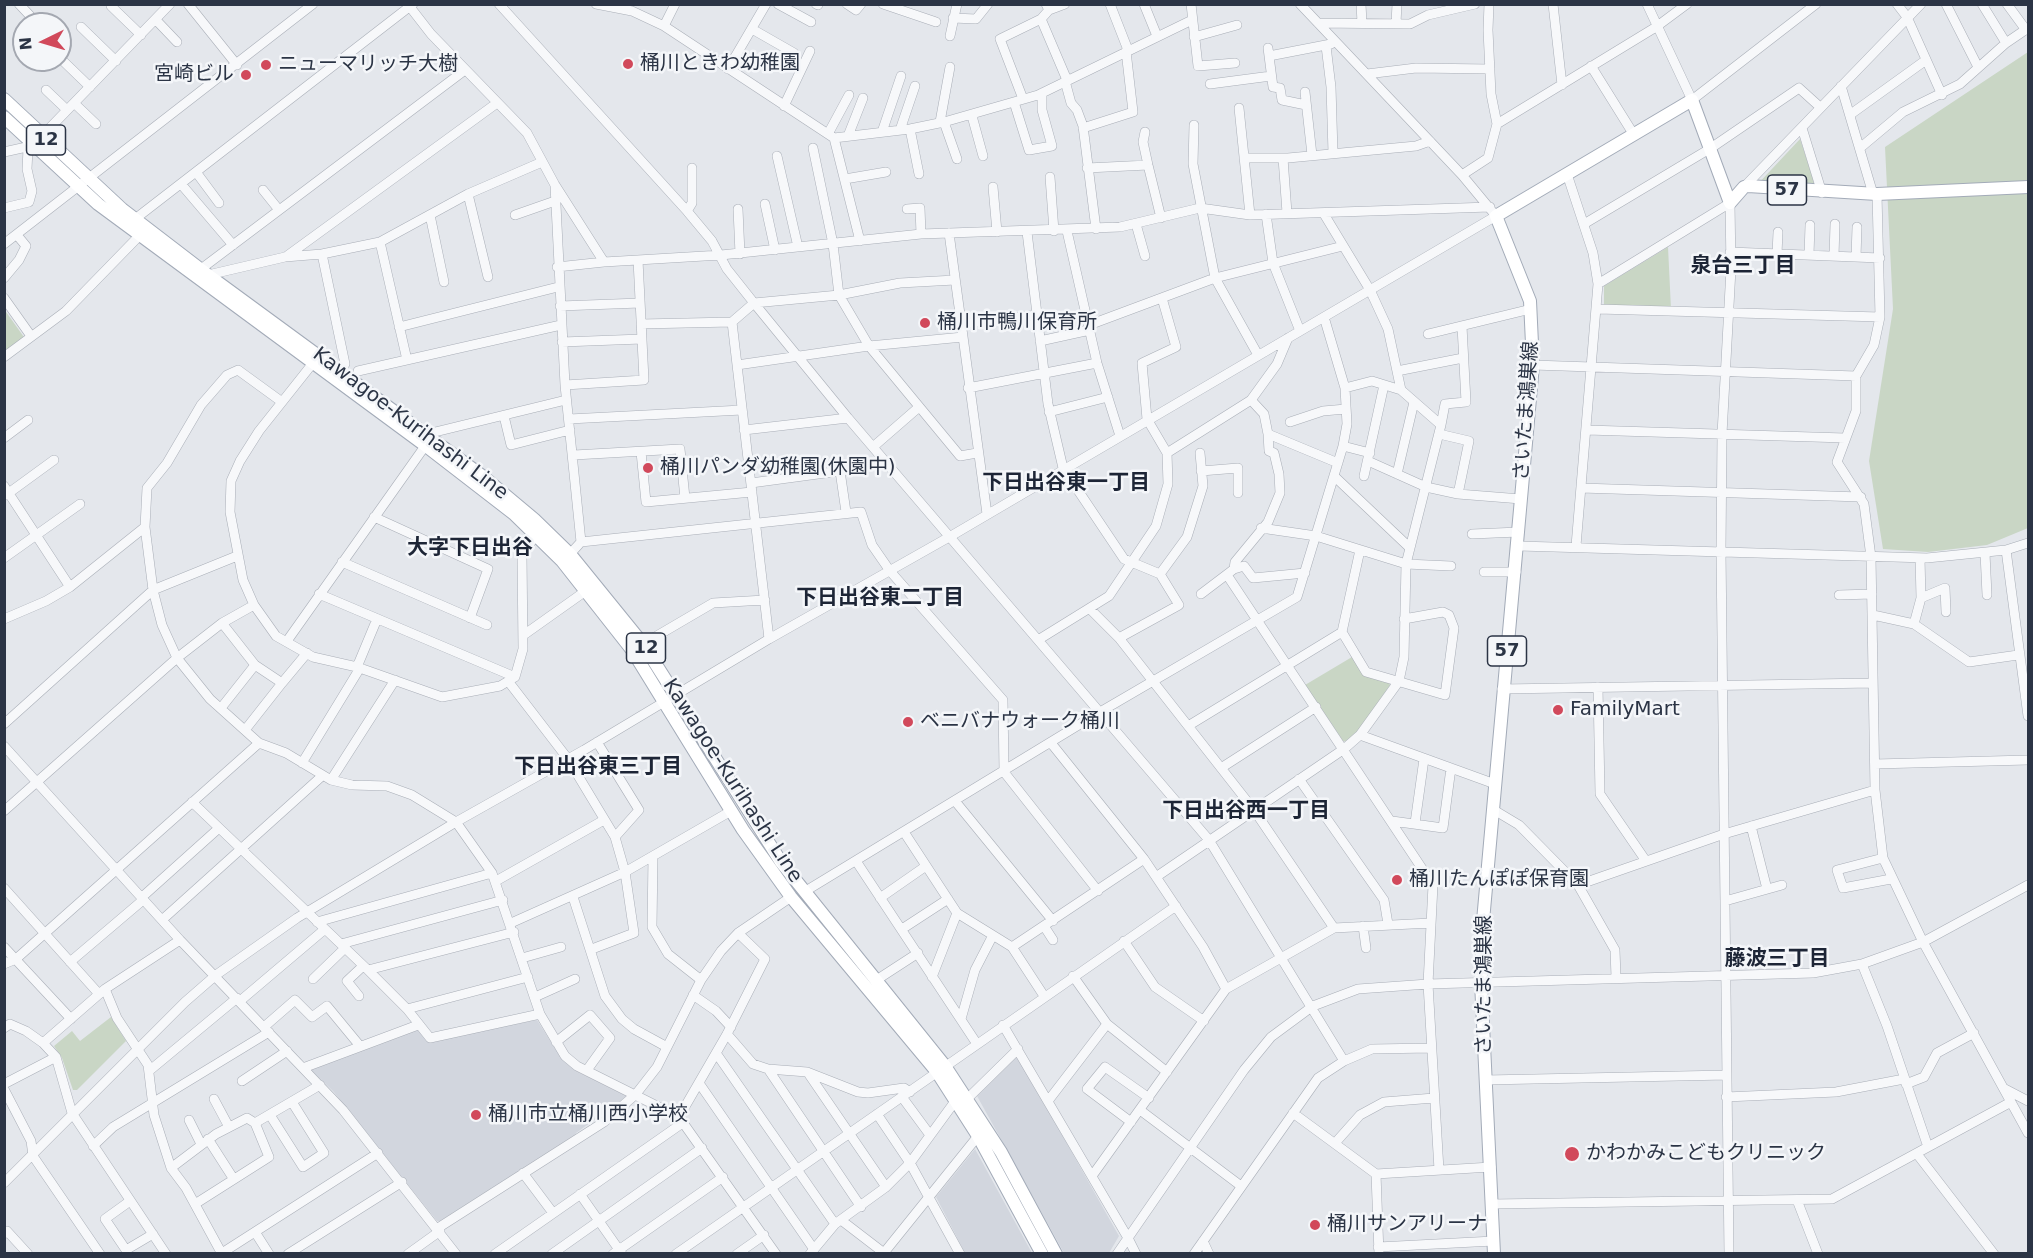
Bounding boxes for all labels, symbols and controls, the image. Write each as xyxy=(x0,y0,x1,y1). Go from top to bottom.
north arrow xyxy=(12,12,72,72)
text: N xyxy=(16,36,36,51)
place label: 桶川ときわ幼稚園 xyxy=(640,52,800,76)
place label: ニューマリッチ大樹 xyxy=(278,53,458,77)
marker: 桶川ときわ幼稚園 xyxy=(621,57,635,71)
marker: ニューマリッチ大樹 xyxy=(259,58,273,72)
place label: 宮崎ビル xyxy=(154,63,234,87)
marker: 宮崎ビル xyxy=(239,68,253,82)
road number: 12 xyxy=(26,125,66,155)
road number: 57 xyxy=(1768,175,1806,205)
district label: 泉台三丁目 xyxy=(1691,254,1795,280)
place label: 桶川市鴨川保育所 xyxy=(937,311,1097,335)
marker: 桶川市鴨川保育所 xyxy=(918,316,932,330)
street label: さいたま鴻巣線 xyxy=(1510,340,1544,482)
street label: Kawagoe-Kurihashi Line xyxy=(308,343,512,505)
place label: 桶川パンダ幼稚園(休園中) xyxy=(660,456,896,480)
marker: 桶川パンダ幼稚園(休園中) xyxy=(641,461,655,475)
district label: 下日出谷東一丁目 xyxy=(982,471,1150,497)
district label: 大字下日出谷 xyxy=(407,536,533,562)
district label: 下日出谷東二丁目 xyxy=(796,586,964,612)
road number: 12 xyxy=(626,633,666,663)
road number: 57 xyxy=(1488,636,1526,666)
street label: Kawagoe-Kurihashi Line xyxy=(657,675,807,887)
place label: FamilyMart xyxy=(1570,698,1680,722)
marker: FamilyMart xyxy=(1551,703,1565,717)
place label: ベニバナウォーク桶川 xyxy=(920,710,1120,734)
marker: ベニバナウォーク桶川 xyxy=(901,715,915,729)
district label: 下日出谷東三丁目 xyxy=(514,755,682,781)
district label: 下日出谷西一丁目 xyxy=(1162,799,1330,825)
place label: 桶川たんぽぽ保育園 xyxy=(1409,868,1589,892)
marker: 桶川たんぽぽ保育園 xyxy=(1390,873,1404,887)
street label: さいたま鴻巣線 xyxy=(1473,915,1497,1055)
district label: 藤波三丁目 xyxy=(1725,947,1829,973)
place label: 桶川市立桶川西小学校 xyxy=(488,1103,688,1127)
marker: 桶川市立桶川西小学校 xyxy=(469,1108,483,1122)
place label: かわかみこどもクリニック xyxy=(1586,1142,1826,1166)
marker: かわかみこどもクリニック xyxy=(1563,1145,1581,1163)
place label: 桶川サンアリーナ xyxy=(1327,1213,1487,1237)
marker: 桶川サンアリーナ xyxy=(1308,1218,1322,1232)

